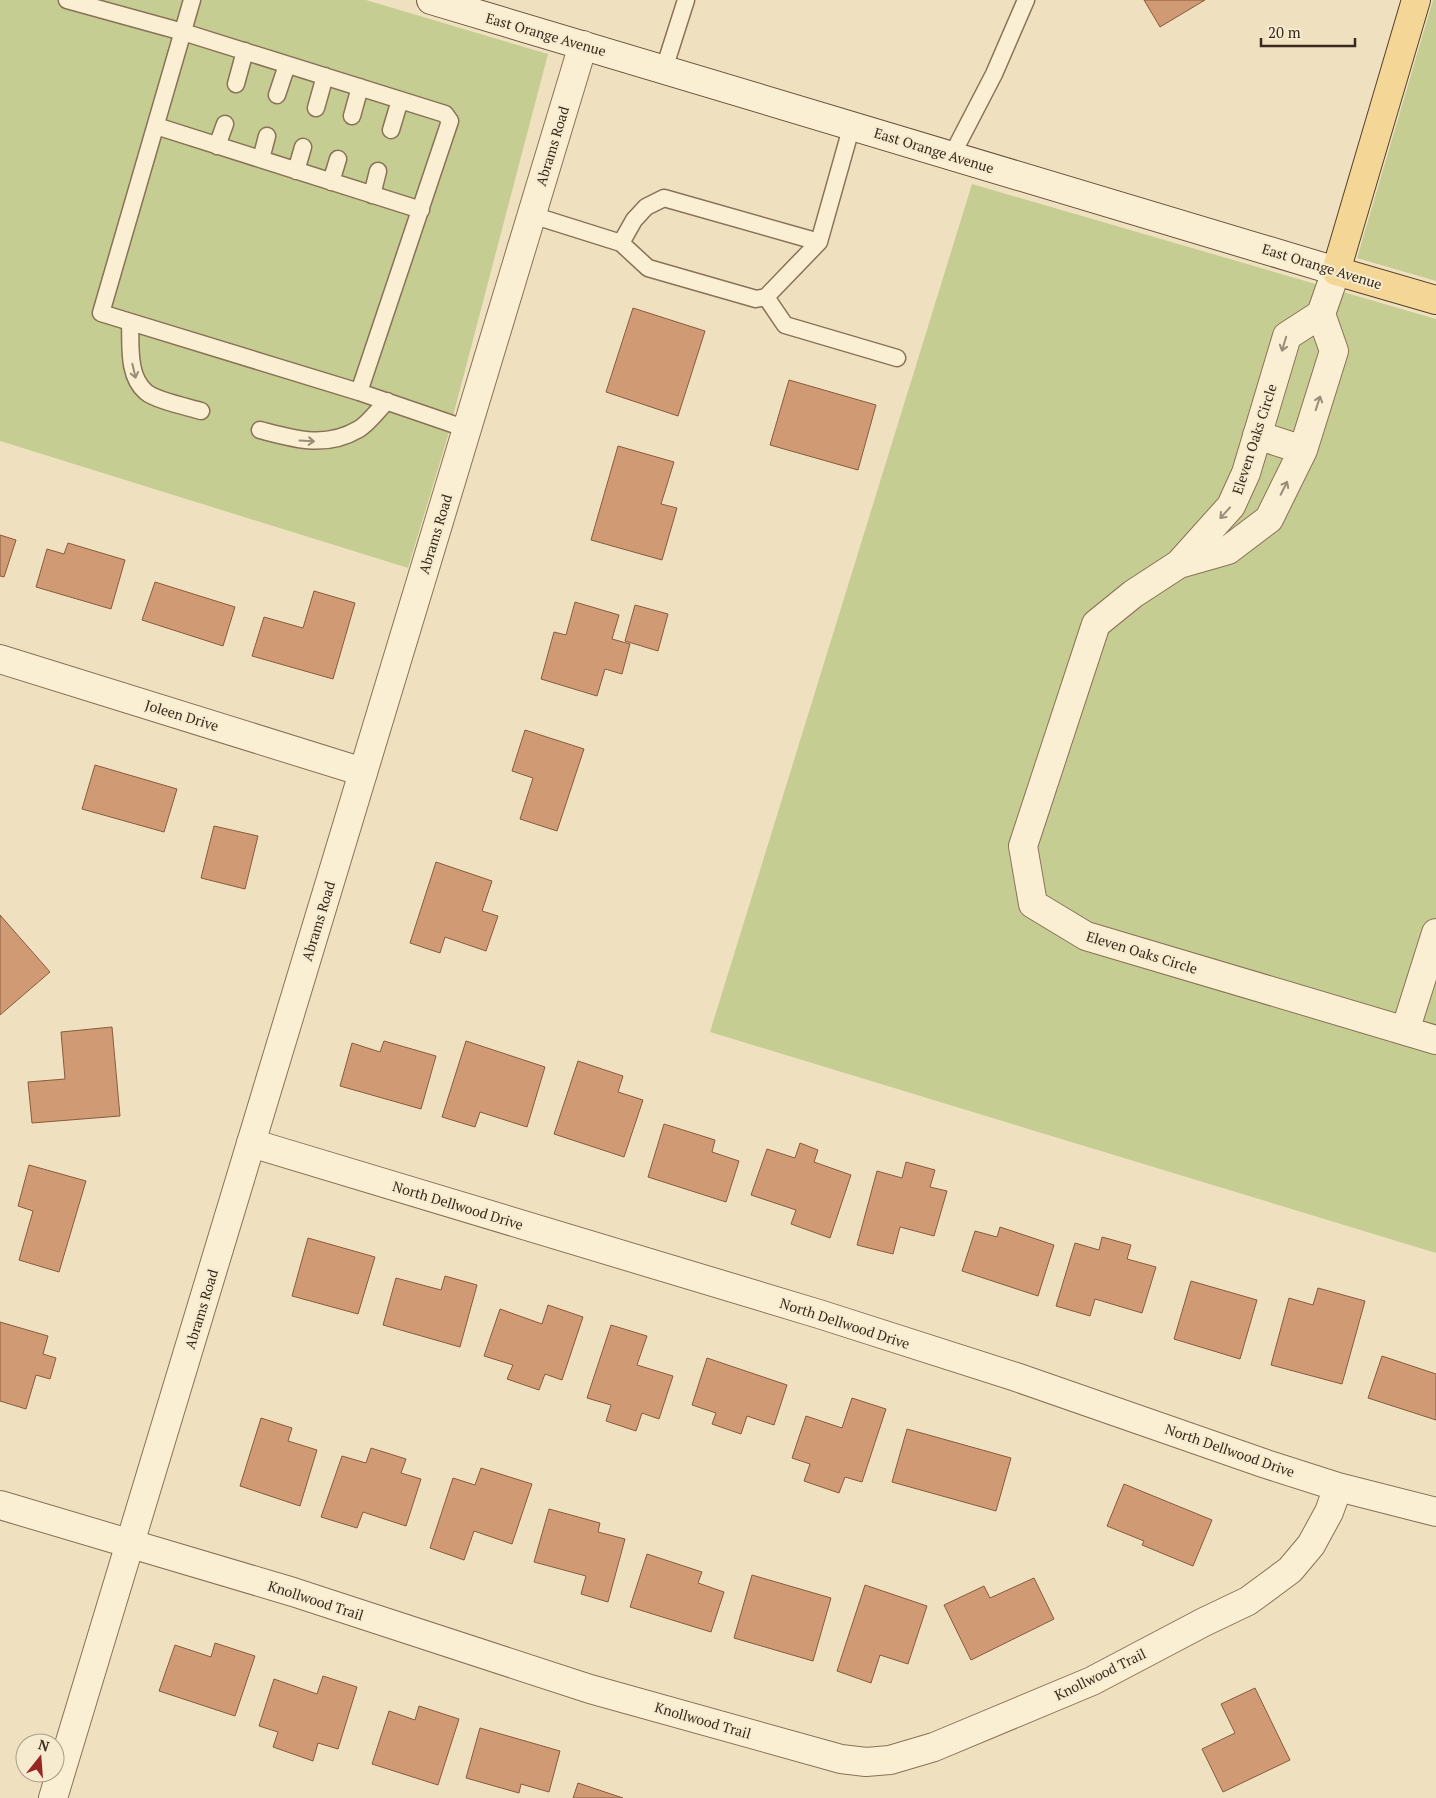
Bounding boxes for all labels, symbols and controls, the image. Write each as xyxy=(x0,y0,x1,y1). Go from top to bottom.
street label: East Orange Avenue xyxy=(484,8,608,60)
scale bar xyxy=(1261,15,1355,47)
text: 20 m xyxy=(1268,22,1301,42)
street label: Abrams Road xyxy=(531,104,573,188)
street label: East Orange Avenue xyxy=(872,123,996,177)
street label: East Orange Avenue xyxy=(1260,239,1384,293)
one-way arrow xyxy=(1279,336,1289,352)
one-way arrow xyxy=(130,362,139,378)
street label: Eleven Oaks Circle xyxy=(1227,381,1281,497)
one-way arrow xyxy=(1313,396,1323,412)
one-way arrow xyxy=(299,436,315,445)
one-way arrow xyxy=(1280,481,1289,496)
street label: Abrams Road xyxy=(414,492,456,576)
one-way arrow xyxy=(1219,507,1231,520)
street label: Joleen Drive xyxy=(143,695,221,735)
street label: Abrams Road xyxy=(297,879,339,963)
street label: Eleven Oaks Circle xyxy=(1084,926,1200,978)
street label: North Dellwood Drive xyxy=(390,1176,526,1234)
street label: Abrams Road xyxy=(180,1267,222,1351)
street label: North Dellwood Drive xyxy=(778,1293,912,1353)
street label: North Dellwood Drive xyxy=(1163,1419,1297,1481)
street label: Knollwood Trail xyxy=(266,1576,366,1624)
street label: Knollwood Trail xyxy=(1051,1644,1149,1704)
street label: Knollwood Trail xyxy=(653,1697,753,1743)
north arrow xyxy=(15,1733,65,1783)
text: N xyxy=(36,1734,52,1756)

